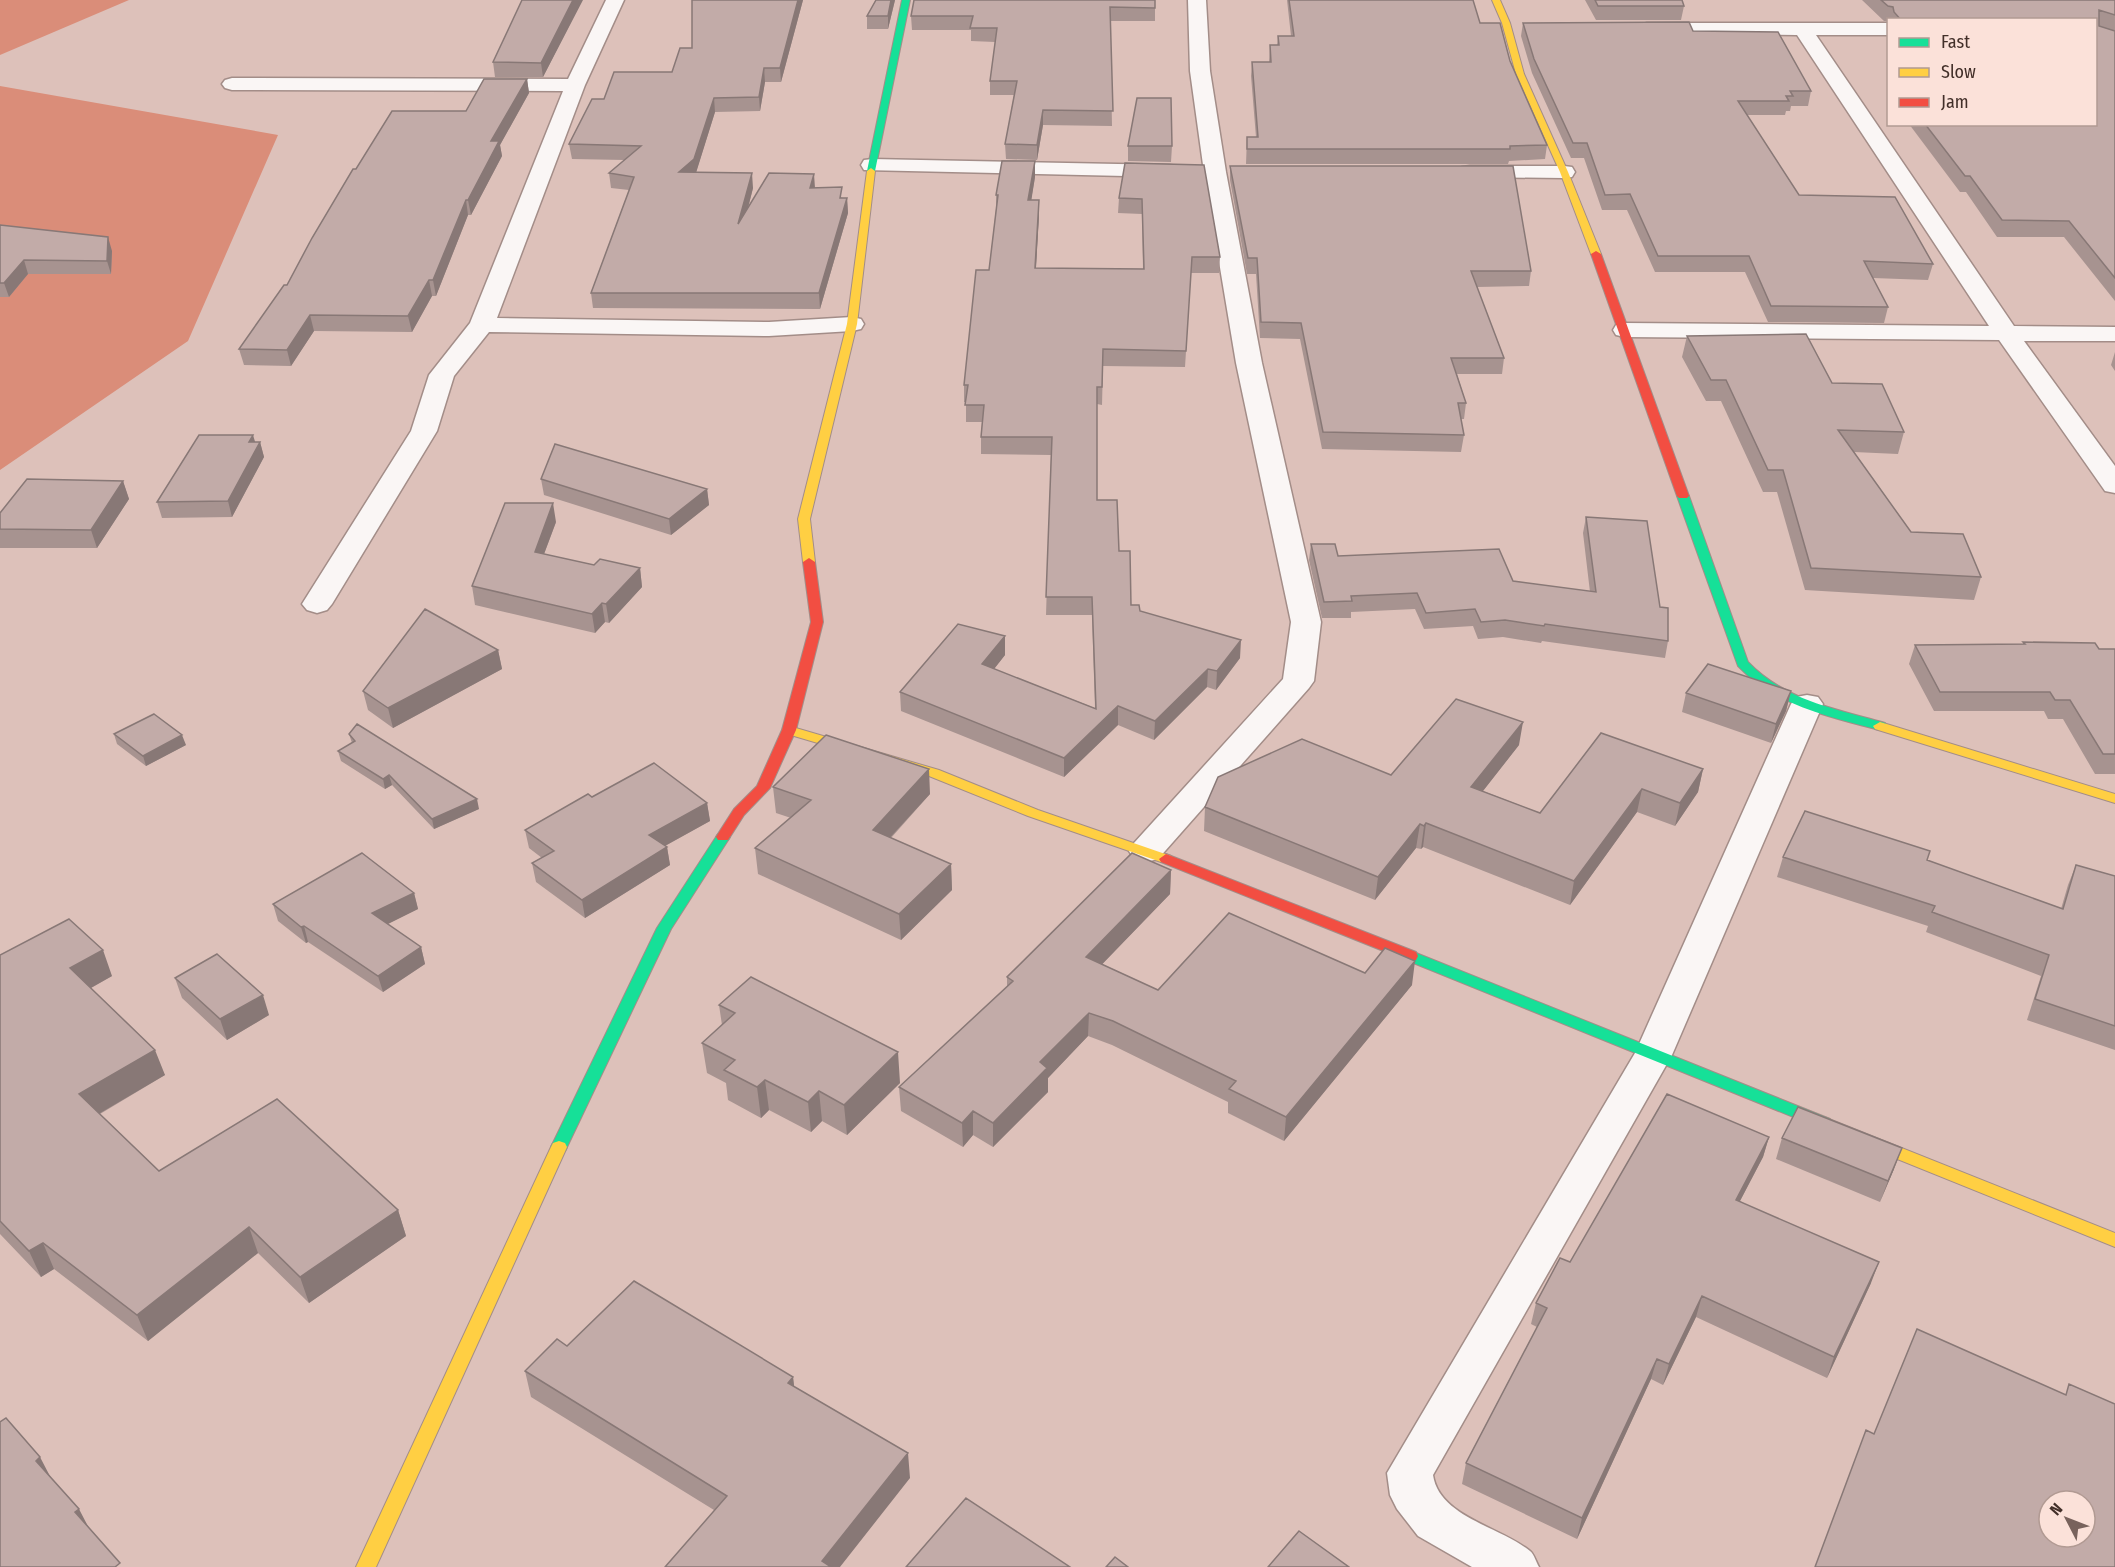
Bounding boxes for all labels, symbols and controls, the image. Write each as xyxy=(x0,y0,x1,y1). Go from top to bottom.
legend xyxy=(1887,18,2097,126)
text: Fast xyxy=(1941,31,1970,53)
text: Slow xyxy=(1941,61,1976,83)
text: Jam xyxy=(1941,91,1969,113)
north arrow xyxy=(2037,1489,2097,1549)
text: N xyxy=(2046,1499,2066,1519)

